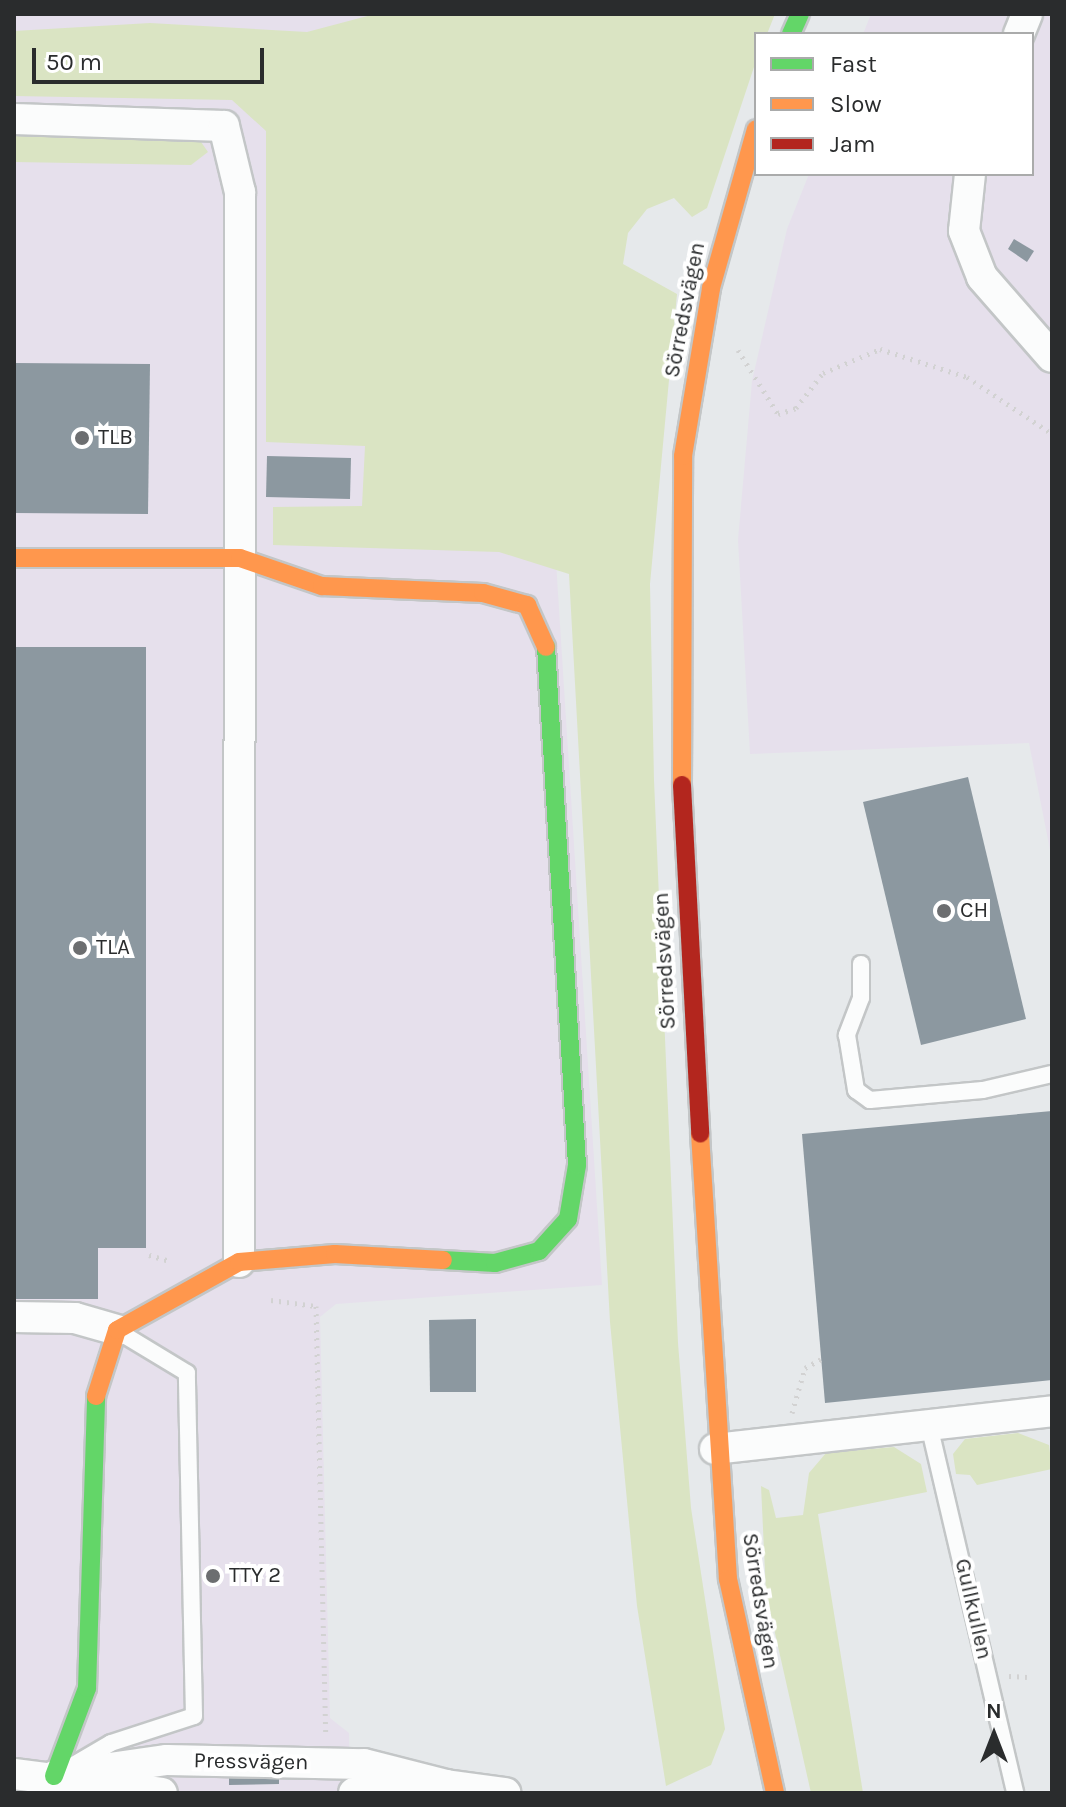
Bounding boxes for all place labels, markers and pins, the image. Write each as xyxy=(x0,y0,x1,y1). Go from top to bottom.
place label: TLB xyxy=(98,425,133,451)
marker: TLB xyxy=(73,429,91,447)
place label: CH xyxy=(960,898,988,924)
marker: CH xyxy=(935,902,953,920)
place label: TLA xyxy=(96,935,130,961)
marker: TLA xyxy=(71,939,89,957)
place label: TTY 2 xyxy=(229,1563,281,1589)
marker: TTY 2 xyxy=(204,1567,222,1585)

